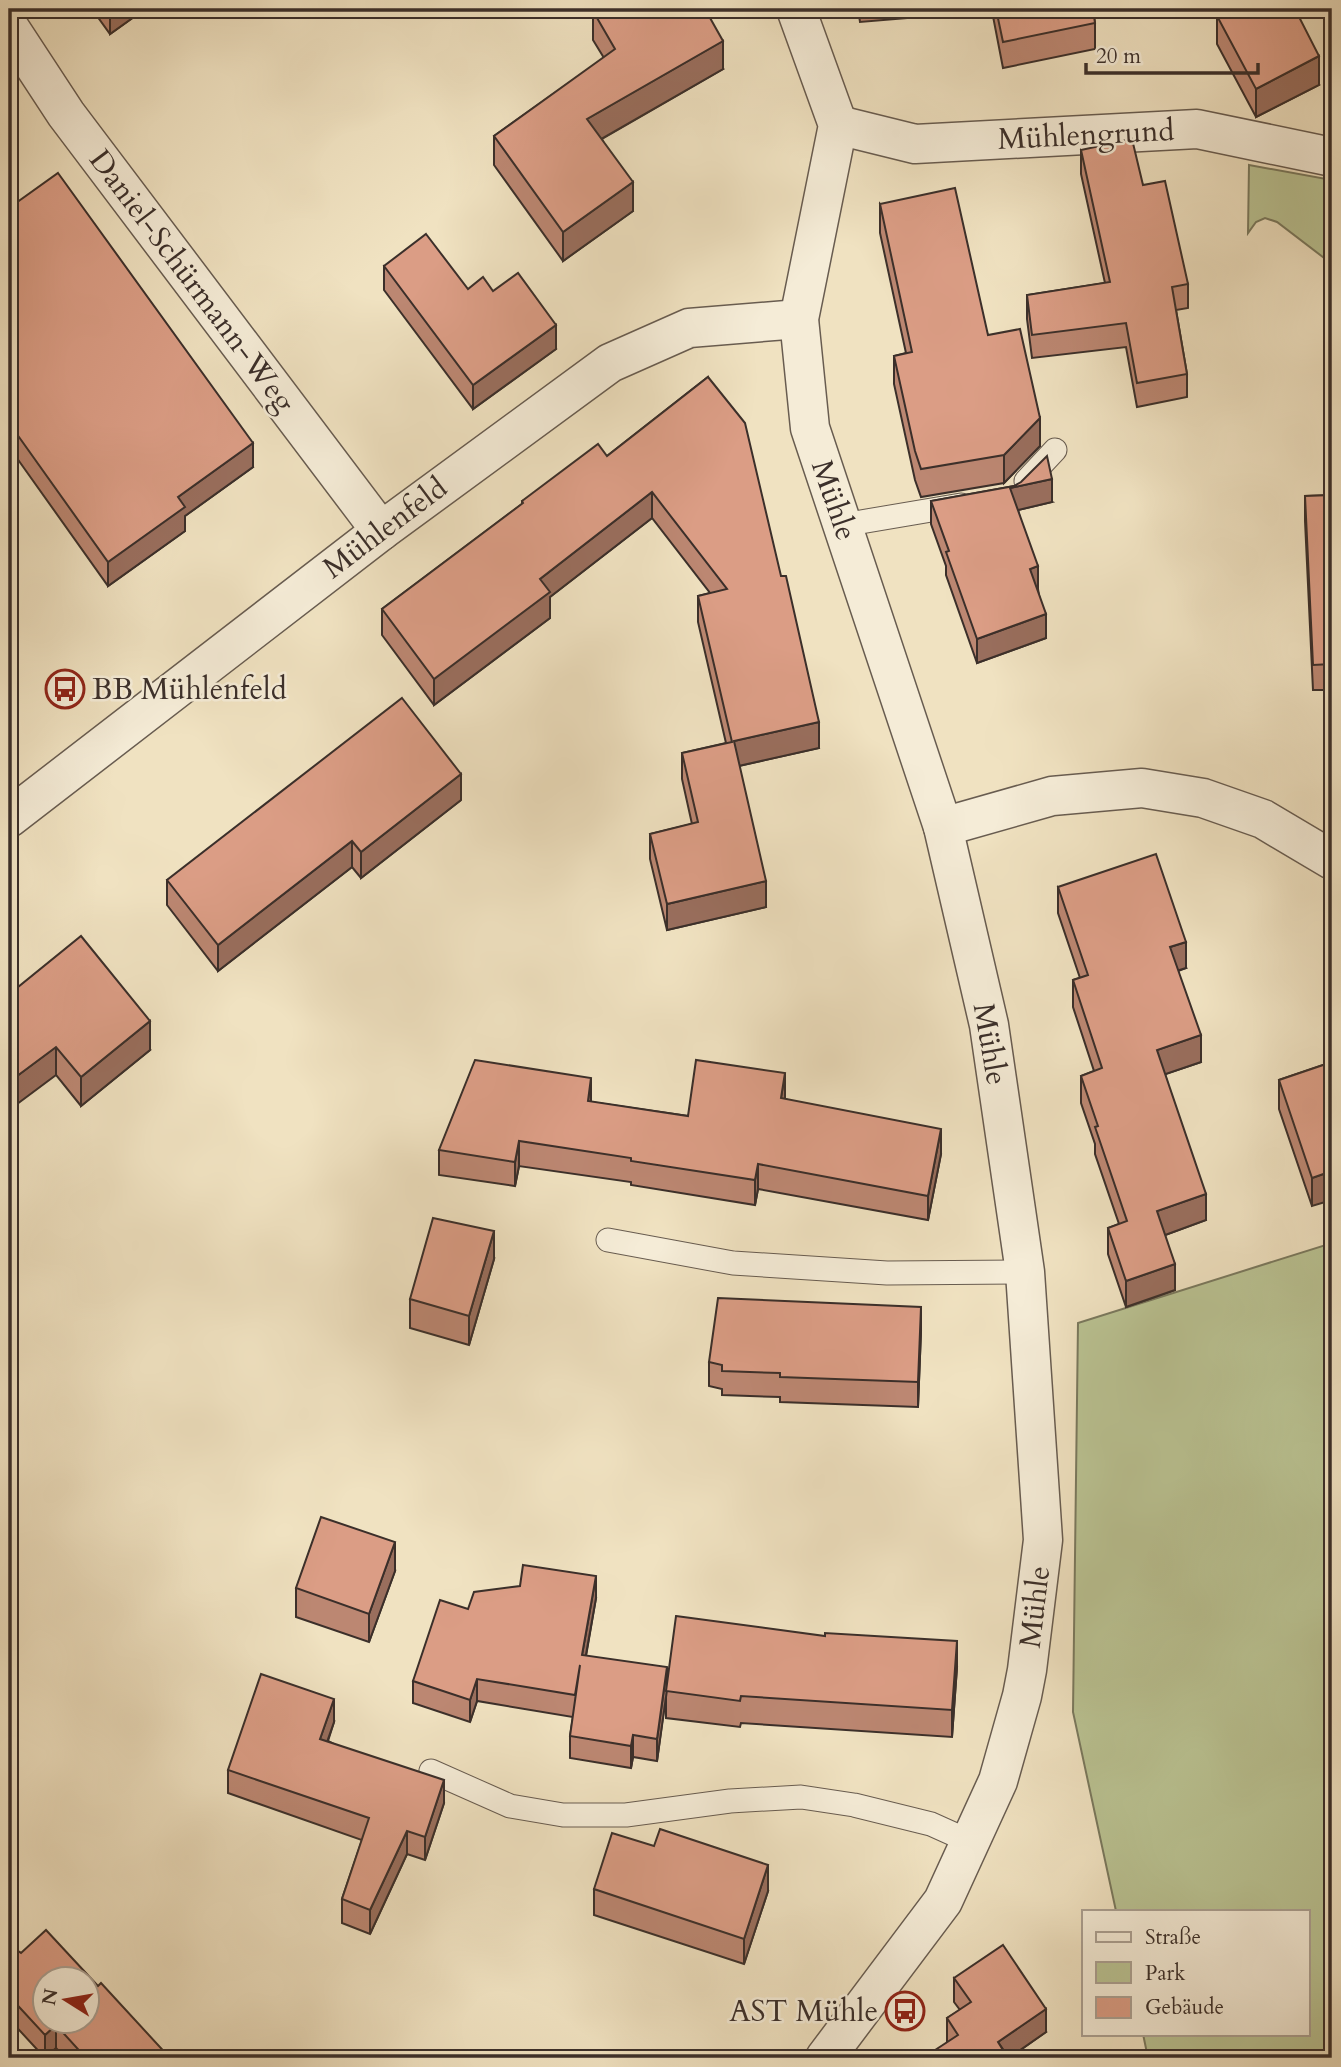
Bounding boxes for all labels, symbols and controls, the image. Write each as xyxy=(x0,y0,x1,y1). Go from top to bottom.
scale bar xyxy=(1086,32,1257,76)
text: 20 m xyxy=(1096,42,1141,71)
street label: Mühlengrund xyxy=(997,110,1175,160)
street label: Daniel-Schürmann-Weg xyxy=(80,141,305,421)
street label: Mühle xyxy=(801,454,867,546)
street label: Mühlenfeld xyxy=(314,468,456,588)
bus stop icon: BB Mühlenfeld xyxy=(44,668,86,710)
place label: BB Mühlenfeld xyxy=(92,669,287,710)
street label: Mühle xyxy=(963,1000,1017,1088)
street label: Mühle xyxy=(1010,1564,1060,1650)
legend xyxy=(1082,1910,1310,2036)
text: Straße xyxy=(1145,1923,1201,1952)
text: Park xyxy=(1145,1959,1186,1988)
north arrow xyxy=(32,1966,102,2036)
text: N xyxy=(36,1986,65,2008)
bus stop icon: AST Mühle xyxy=(884,1990,926,2032)
place label: AST Mühle xyxy=(729,1991,878,2032)
text: Gebäude xyxy=(1145,1993,1224,2022)

